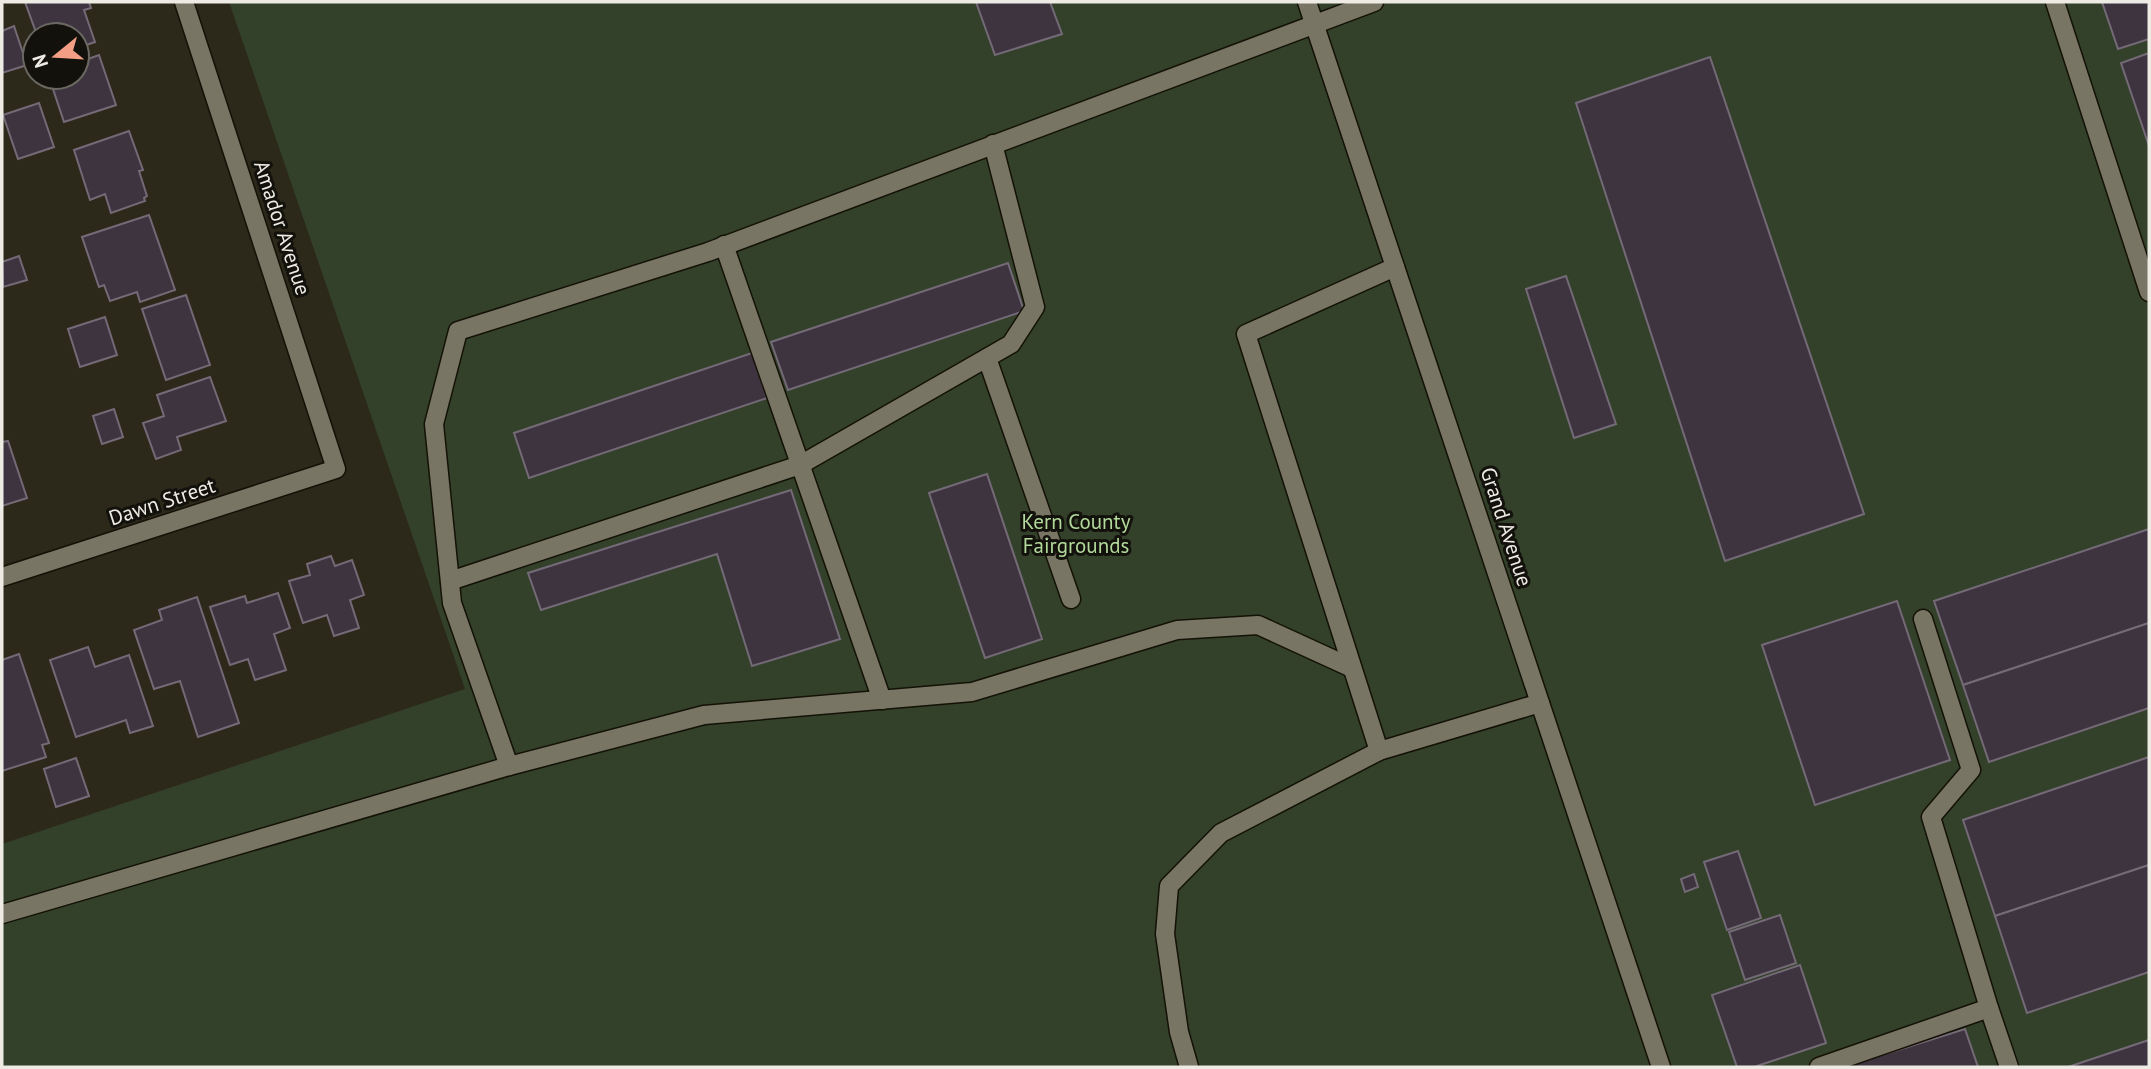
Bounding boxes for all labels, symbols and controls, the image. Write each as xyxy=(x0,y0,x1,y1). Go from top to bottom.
north arrow xyxy=(21,21,91,91)
text: N xyxy=(26,52,53,71)
street label: Amador Avenue xyxy=(248,157,317,299)
street label: Grand Avenue xyxy=(1475,464,1538,590)
street label: Dawn Street xyxy=(105,472,218,531)
park label: Kern County Fairgrounds xyxy=(1022,508,1131,559)

